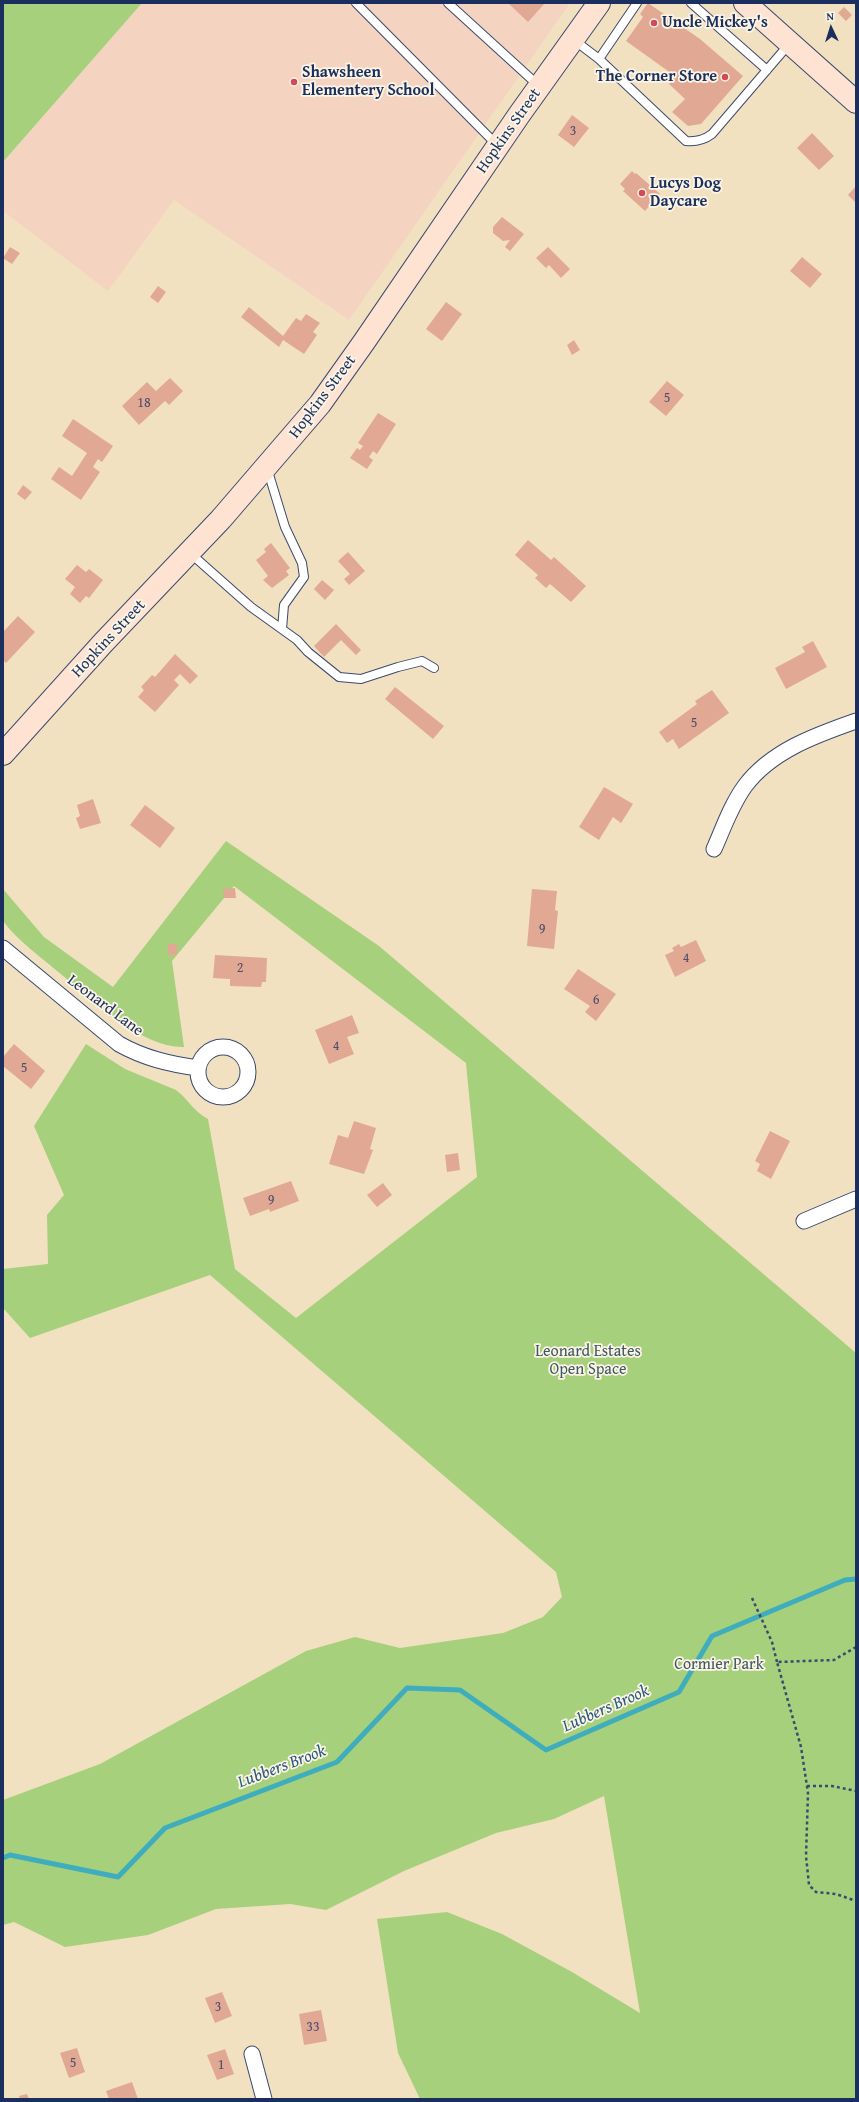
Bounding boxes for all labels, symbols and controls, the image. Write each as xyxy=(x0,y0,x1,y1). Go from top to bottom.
north arrow xyxy=(811,8,851,48)
text: N xyxy=(826,8,834,24)
place label: Uncle Mickey's xyxy=(662,13,768,33)
marker: Uncle Mickey's xyxy=(649,18,659,28)
place label: Shawsheen Elementery School xyxy=(302,63,434,101)
place label: The Corner Store xyxy=(596,67,717,87)
marker: The Corner Store xyxy=(720,72,730,82)
marker: Shawsheen Elementery School xyxy=(289,77,299,87)
street label: Hopkins Street xyxy=(473,85,545,177)
house number: 3 xyxy=(570,123,576,139)
place label: Lucys Dog Daycare xyxy=(650,174,721,212)
marker: Lucys Dog Daycare xyxy=(637,188,647,198)
street label: Hopkins Street xyxy=(285,352,361,442)
house number: 5 xyxy=(664,390,670,406)
house number: 18 xyxy=(137,395,151,411)
street label: Hopkins Street xyxy=(68,596,150,682)
house number: 5 xyxy=(691,715,697,731)
house number: 9 xyxy=(539,921,545,937)
house number: 4 xyxy=(683,950,689,966)
house number: 2 xyxy=(237,960,243,976)
street label: Leonard Lane xyxy=(63,971,147,1041)
house number: 6 xyxy=(593,992,599,1008)
house number: 4 xyxy=(333,1038,339,1054)
house number: 5 xyxy=(21,1060,27,1076)
house number: 9 xyxy=(268,1192,274,1208)
park label: Leonard Estates Open Space xyxy=(535,1342,641,1380)
park label: Cormier Park xyxy=(674,1655,764,1675)
water label: Lubbers Brook xyxy=(560,1681,652,1737)
water label: Lubbers Brook xyxy=(235,1741,329,1793)
house number: 3 xyxy=(215,1999,221,2015)
house number: 33 xyxy=(306,2019,320,2035)
house number: 5 xyxy=(70,2055,76,2071)
house number: 1 xyxy=(218,2057,224,2073)

